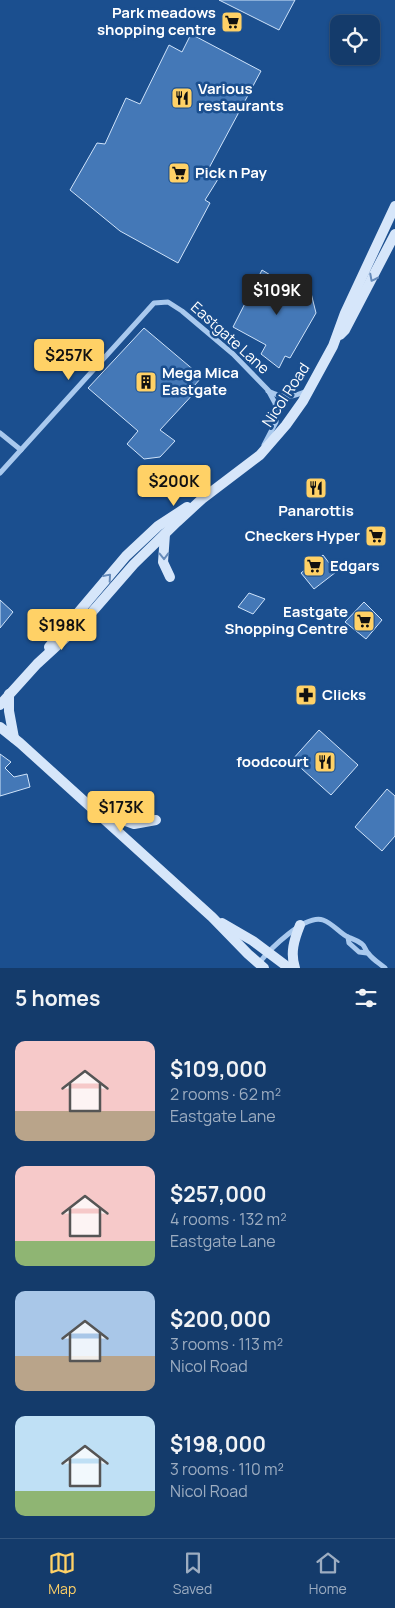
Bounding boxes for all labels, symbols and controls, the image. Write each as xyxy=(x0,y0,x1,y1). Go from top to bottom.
place label: Park meadows shopping centre xyxy=(97,2,216,40)
supermarket icon: Park meadows shopping centre xyxy=(220,10,244,34)
map controls xyxy=(330,15,380,65)
button: locate xyxy=(330,15,380,65)
place label: Various restaurants xyxy=(198,78,284,116)
restaurant icon: Various restaurants xyxy=(170,86,194,110)
supermarket icon: Pick n Pay xyxy=(167,161,191,185)
place label: Pick n Pay xyxy=(195,162,267,183)
one-way arrow xyxy=(369,273,379,282)
pin: $109K xyxy=(242,274,312,316)
text: $109K xyxy=(253,279,301,301)
street label: Eastgate Lane xyxy=(186,297,274,379)
pin: $257K xyxy=(34,338,104,381)
text: $257K xyxy=(45,344,93,366)
street label: Nicol Road xyxy=(257,358,314,431)
place label: Mega Mica Eastgate xyxy=(162,362,239,400)
building icon: Mega Mica Eastgate xyxy=(134,370,158,394)
pin: $200K xyxy=(139,464,209,507)
text: $200K xyxy=(149,470,199,492)
restaurant icon: Panarottis xyxy=(304,476,328,500)
place label: Panarottis xyxy=(278,500,354,521)
supermarket icon: Checkers Hyper xyxy=(364,524,388,548)
place label: Checkers Hyper xyxy=(245,525,360,546)
one-way arrow xyxy=(158,553,169,561)
supermarket icon: Edgars xyxy=(302,554,326,578)
place label: Edgars xyxy=(330,555,380,576)
one-way arrow xyxy=(102,573,111,582)
place label: Eastgate Shopping Centre xyxy=(225,601,348,639)
pin: $198K xyxy=(27,608,97,651)
supermarket icon: Eastgate Shopping Centre xyxy=(352,609,376,633)
text: $198K xyxy=(38,614,86,636)
pharmacy icon: Clicks xyxy=(294,683,318,707)
place label: Clicks xyxy=(322,684,366,705)
restaurant icon: foodcourt xyxy=(313,750,337,774)
place label: foodcourt xyxy=(236,751,309,772)
pin: $173K xyxy=(86,790,156,833)
text: $173K xyxy=(98,796,144,818)
text: 5 homes xyxy=(15,984,100,1012)
icon: filters xyxy=(352,984,380,1012)
text: $109,000 xyxy=(170,1055,267,1083)
icon: home xyxy=(55,1061,115,1121)
text: 2 rooms · 62 m² xyxy=(170,1083,281,1105)
text: Eastgate Lane xyxy=(170,1105,276,1127)
text: $257,000 xyxy=(170,1180,267,1208)
icon: home xyxy=(55,1186,115,1246)
text: 4 rooms · 132 m² xyxy=(170,1208,287,1230)
text: Eastgate Lane xyxy=(170,1230,276,1252)
text: $200,000 xyxy=(170,1305,271,1333)
icon: home xyxy=(55,1311,115,1371)
text: 3 rooms · 113 m² xyxy=(170,1333,283,1355)
text: Nicol Road xyxy=(170,1355,248,1377)
text: $198,000 xyxy=(170,1430,266,1458)
icon: home xyxy=(55,1436,115,1496)
text: 3 rooms · 110 m² xyxy=(170,1458,284,1480)
text: Nicol Road xyxy=(170,1480,248,1502)
tab: Map xyxy=(48,1549,76,1598)
tab: Saved xyxy=(173,1549,212,1598)
tab: Home xyxy=(309,1549,347,1598)

